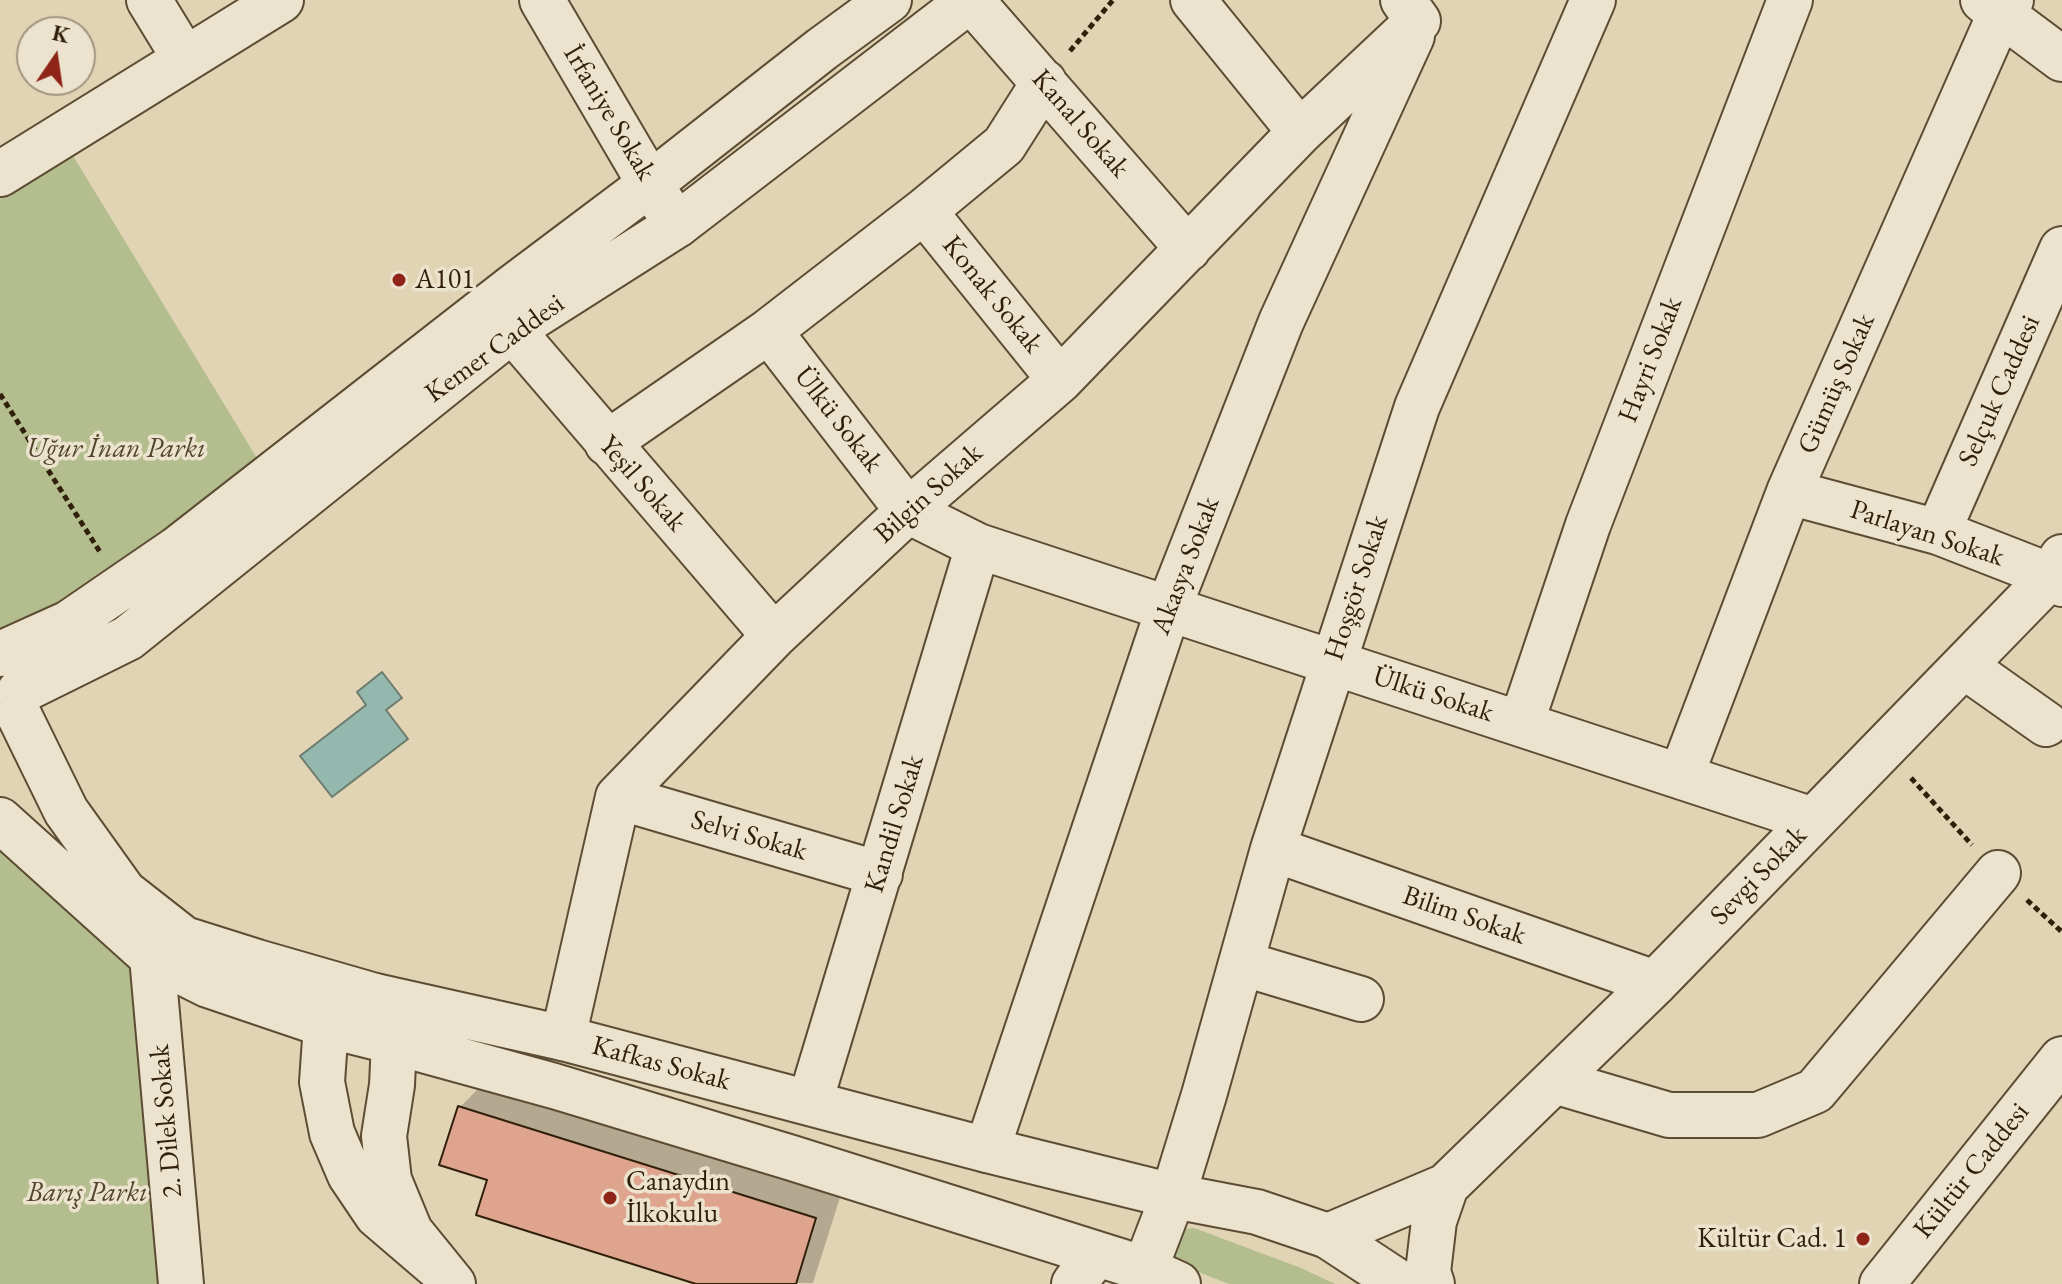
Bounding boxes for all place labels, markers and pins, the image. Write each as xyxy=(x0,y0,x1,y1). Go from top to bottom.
place label: A101 xyxy=(415,263,475,297)
marker: A101 xyxy=(390,271,408,289)
place label: Canaydın İlkokulu xyxy=(626,1165,730,1231)
marker: Canaydın İlkokulu xyxy=(601,1189,619,1207)
place label: Kültür Cad. 1 xyxy=(1697,1222,1847,1256)
marker: Kültür Cad. 1 xyxy=(1854,1230,1872,1248)

